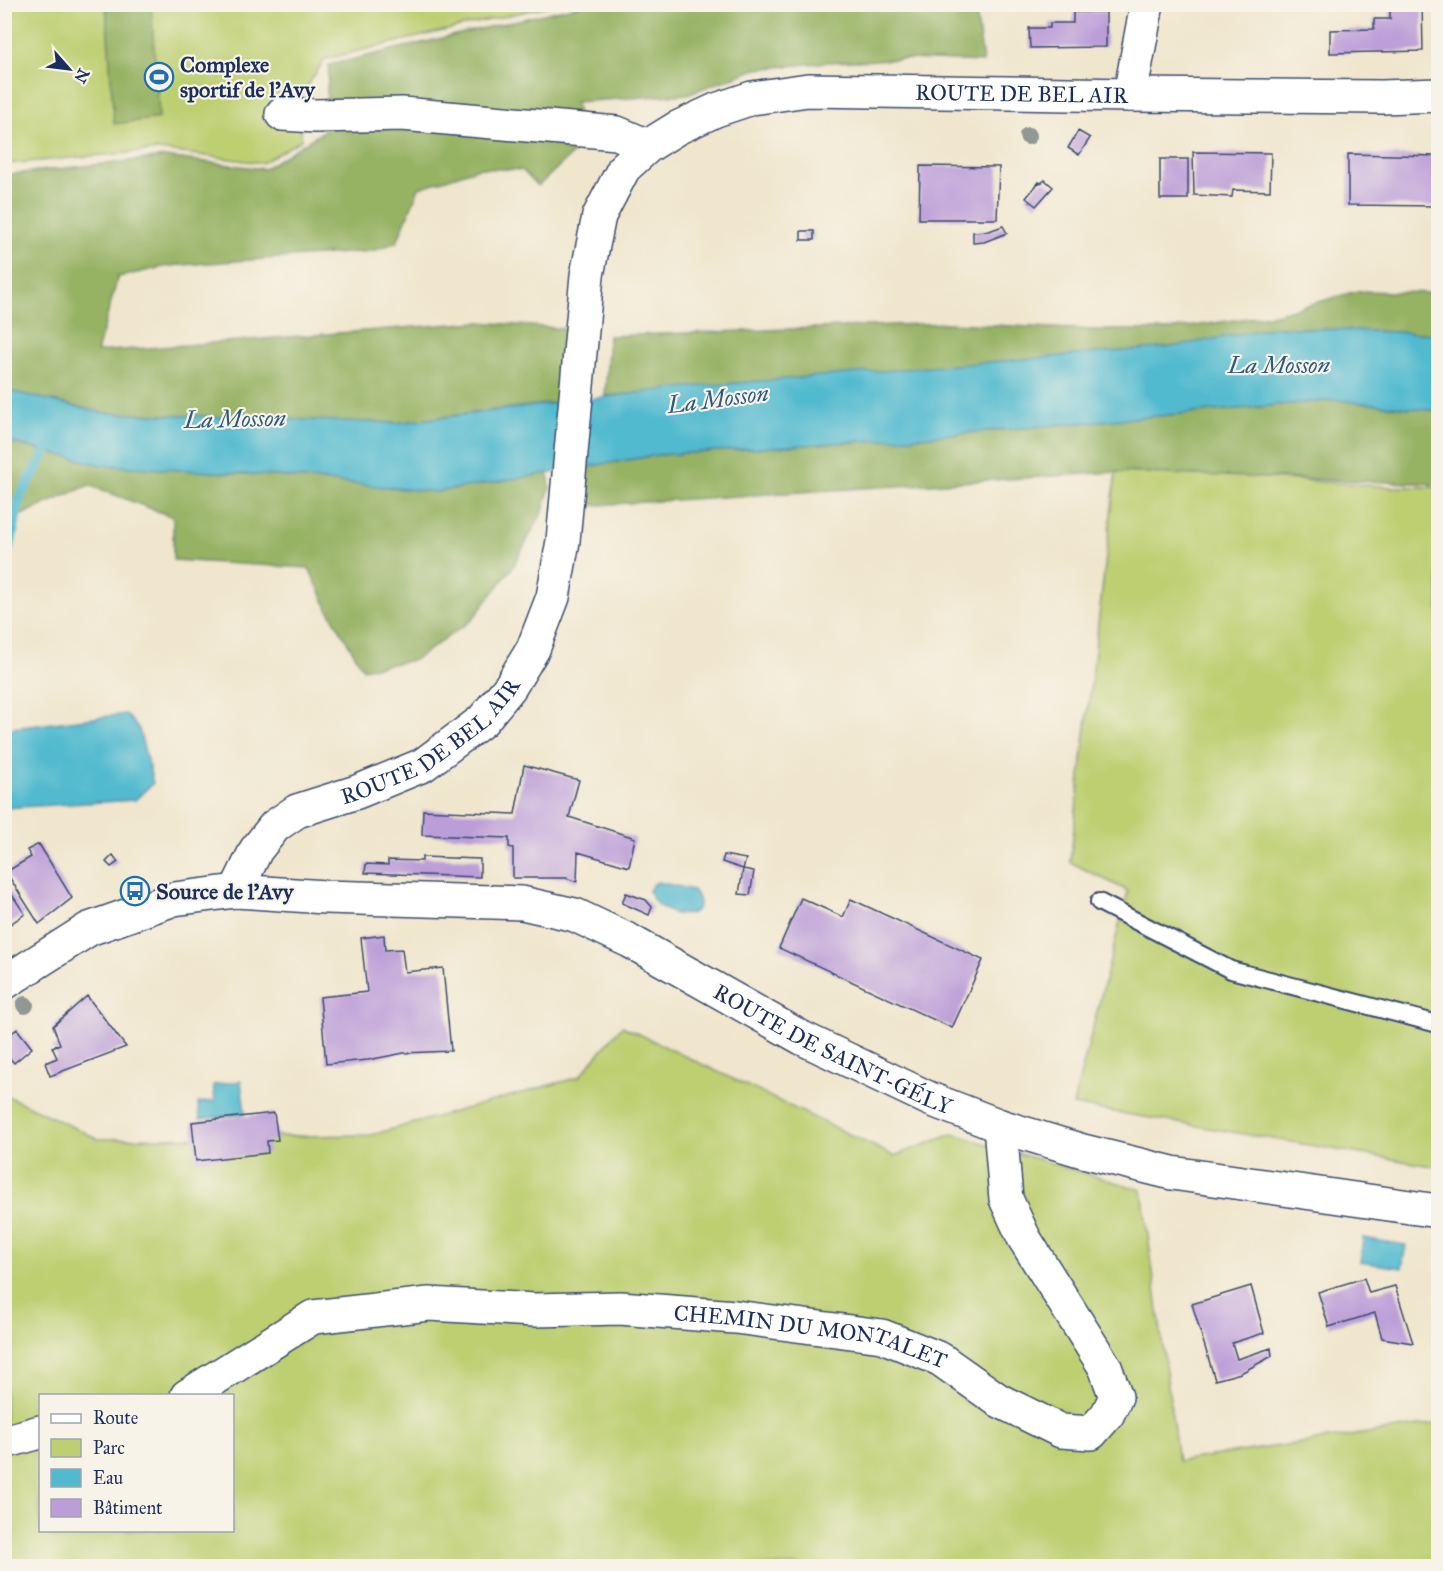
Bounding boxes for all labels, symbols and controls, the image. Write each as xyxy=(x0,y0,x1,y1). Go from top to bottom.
north arrow xyxy=(39,39,99,99)
place label: Complexe sportif de l'Avy xyxy=(180,51,316,103)
sports icon: Complexe sportif de l'Avy xyxy=(143,61,175,93)
text: N xyxy=(70,65,93,87)
street label: ROUTE DE BEL AIR xyxy=(915,79,1129,109)
water label: La Mosson xyxy=(1227,350,1330,380)
water label: La Mosson xyxy=(665,378,771,420)
water label: La Mosson xyxy=(183,403,287,435)
street label: ROUTE DE BEL AIR xyxy=(338,673,526,810)
bus stop icon: Source de l'Avy xyxy=(119,875,151,907)
place label: Source de l'Avy xyxy=(156,878,295,905)
street label: ROUTE DE SAINT-GÉLY xyxy=(709,978,957,1121)
street label: CHEMIN DU MONTALET xyxy=(673,1299,951,1375)
legend xyxy=(39,1394,234,1532)
text: Route xyxy=(93,1407,138,1429)
text: Parc xyxy=(93,1437,125,1459)
text: Eau xyxy=(93,1467,123,1489)
text: Bâtiment xyxy=(93,1497,163,1519)

